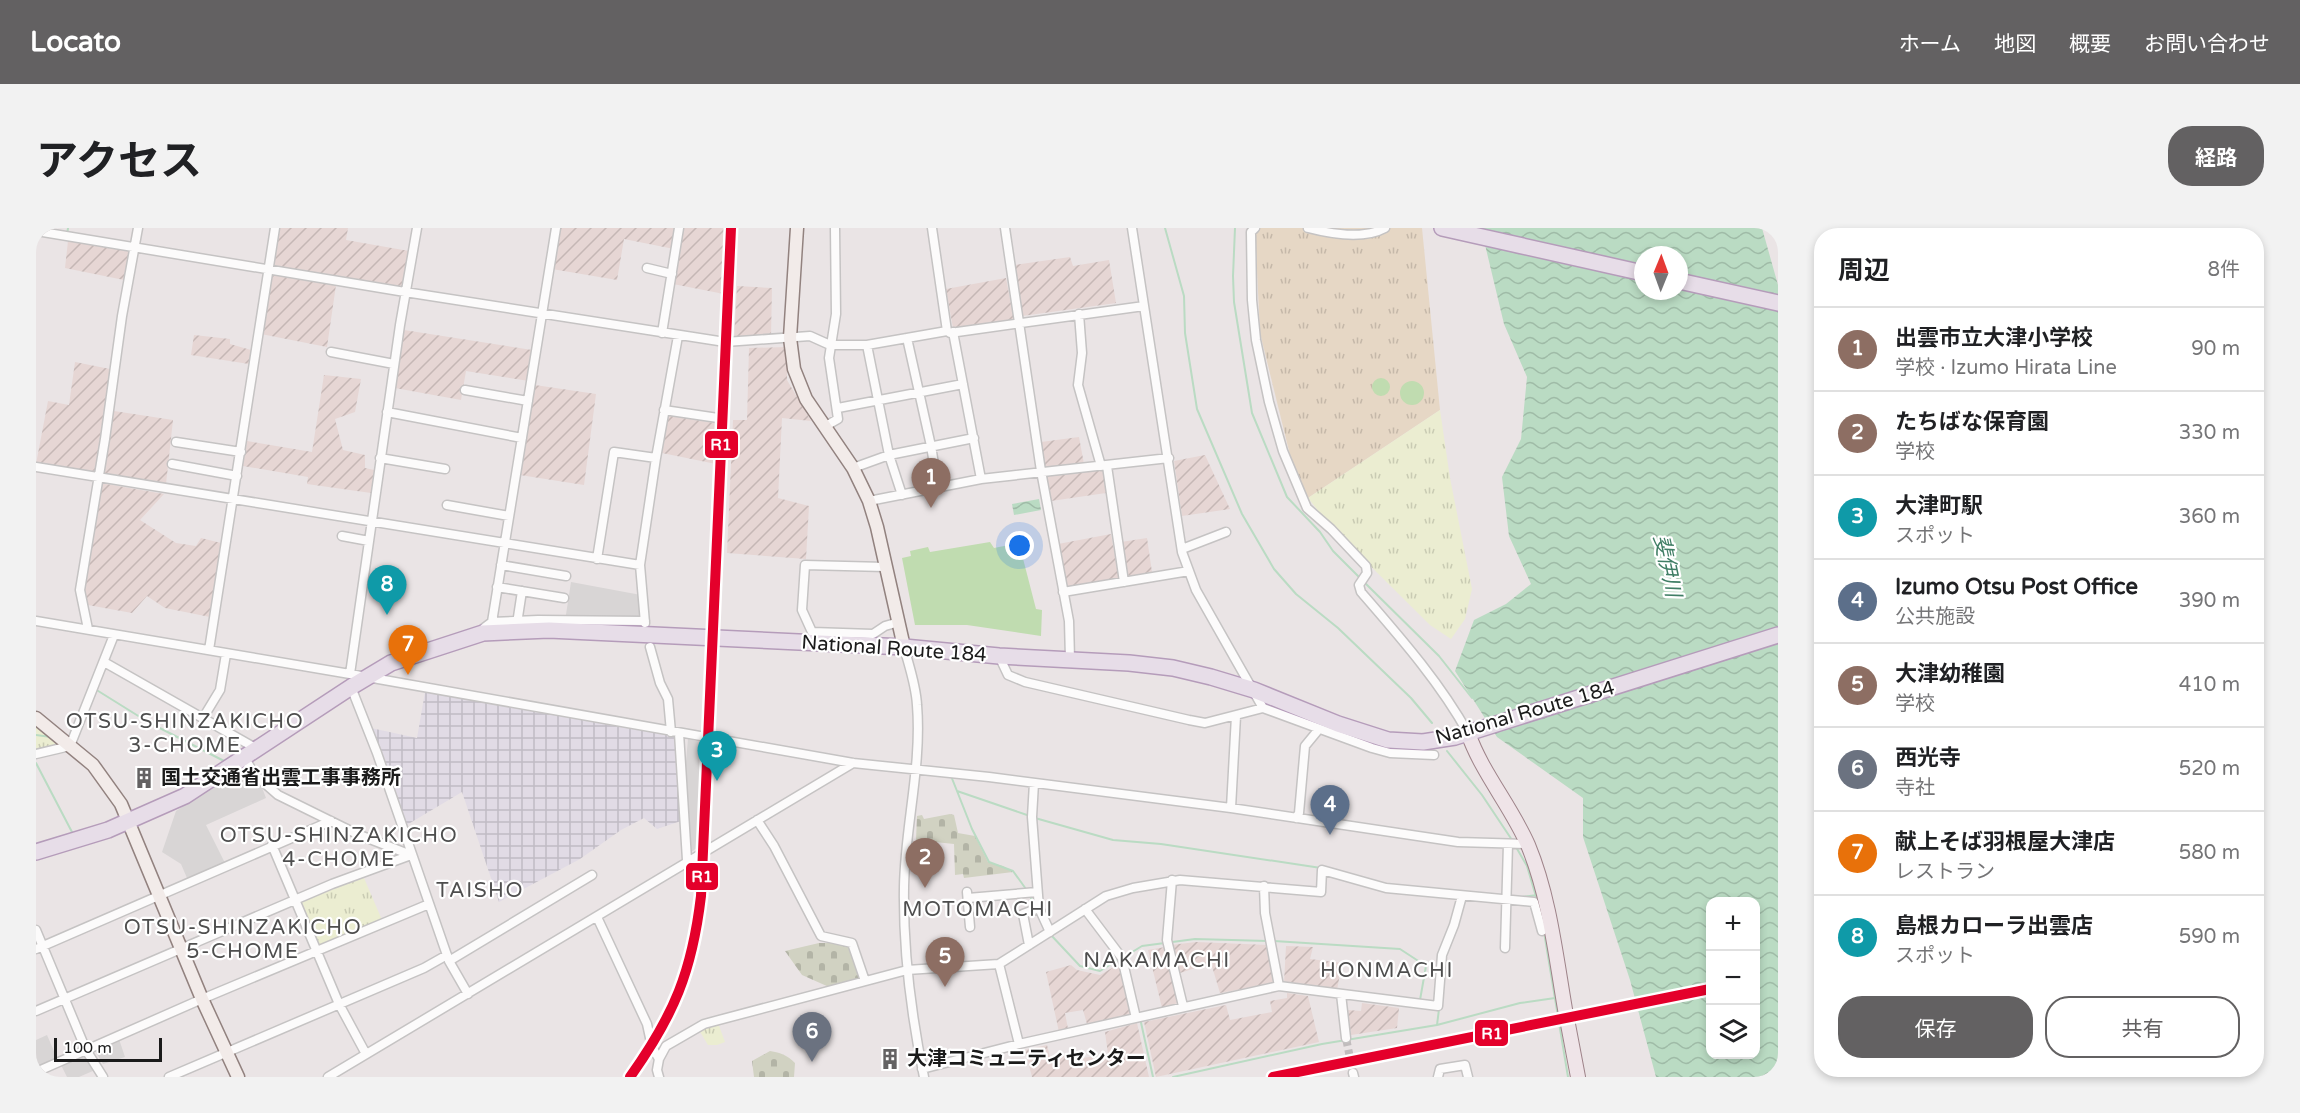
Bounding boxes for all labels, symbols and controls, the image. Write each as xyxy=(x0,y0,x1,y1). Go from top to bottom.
text: Locato xyxy=(30,25,121,59)
text: ホーム xyxy=(1899,32,1961,57)
text: 地図 xyxy=(1994,32,2036,57)
text: 概要 xyxy=(2069,32,2111,57)
text: お問い合わせ xyxy=(2144,32,2270,57)
button: 経路 xyxy=(2168,126,2264,186)
text: アクセス xyxy=(36,136,202,187)
north arrow xyxy=(1634,246,1688,300)
text: 周辺 xyxy=(1838,255,1890,286)
text: 8件 xyxy=(2207,258,2240,282)
text: 出雲市立大津小学校 xyxy=(1895,325,2093,351)
text: 1 xyxy=(1851,337,1864,361)
text: 90 m xyxy=(2191,337,2240,361)
text: 学校 · Izumo Hirata Line xyxy=(1895,356,2117,380)
text: たちばな保育園 xyxy=(1895,409,2049,435)
text: 2 xyxy=(1851,421,1864,445)
text: 330 m xyxy=(2179,421,2240,445)
line badge: R1 xyxy=(704,430,739,459)
text: R1 xyxy=(710,435,732,455)
text: 学校 xyxy=(1895,440,1935,464)
pin: 1 xyxy=(912,458,950,508)
text: 大津町駅 xyxy=(1895,493,1983,519)
text: 3 xyxy=(1851,505,1864,529)
text: 360 m xyxy=(2179,505,2240,529)
text: スポット xyxy=(1895,524,1975,548)
your location xyxy=(1005,531,1034,560)
water label: 斐伊川 xyxy=(1648,533,1686,601)
pin: 8 xyxy=(368,566,406,615)
text: Izumo Otsu Post Office xyxy=(1895,574,2138,600)
text: 4 xyxy=(1851,589,1864,613)
text: 390 m xyxy=(2179,589,2240,613)
text: 公共施設 xyxy=(1895,605,1975,629)
pin: 7 xyxy=(388,626,428,675)
street label: National Route 184 xyxy=(801,631,987,667)
text: 大津幼稚園 xyxy=(1895,661,2005,687)
text: 5 xyxy=(1851,673,1864,697)
text: 410 m xyxy=(2179,673,2240,697)
street label: National Route 184 xyxy=(1432,676,1618,750)
text: 学校 xyxy=(1895,692,1935,716)
district label: OTSU-SHINZAKICHO 3-CHOME xyxy=(66,709,304,758)
pin: 3 xyxy=(698,732,736,781)
text: 西光寺 xyxy=(1895,745,1961,771)
text: 6 xyxy=(1851,757,1864,781)
text: 520 m xyxy=(2179,757,2240,781)
building icon: 国土交通省出雲工事事務所 xyxy=(132,766,156,790)
place label: 国土交通省出雲工事事務所 xyxy=(161,766,401,790)
text: 寺社 xyxy=(1895,776,1935,800)
pin: 4 xyxy=(1310,786,1350,835)
district label: OTSU-SHINZAKICHO 4-CHOME xyxy=(220,823,458,872)
text: 献上そば羽根屋大津店 xyxy=(1895,829,2115,855)
pin: 2 xyxy=(906,838,944,888)
text: 7 xyxy=(1851,841,1864,865)
text: 580 m xyxy=(2179,841,2240,865)
text: レストラン xyxy=(1895,860,1995,884)
line badge: R1 xyxy=(685,862,719,891)
text: R1 xyxy=(691,867,713,887)
district label: TAISHO xyxy=(436,878,524,903)
district label: MOTOMACHI xyxy=(902,897,1054,922)
map controls xyxy=(1706,897,1760,1059)
button: + xyxy=(1706,897,1760,951)
text: 島根カローラ出雲店 xyxy=(1895,913,2093,939)
district label: OTSU-SHINZAKICHO 5-CHOME xyxy=(124,915,362,964)
text: 8 xyxy=(1851,925,1864,949)
text: 590 m xyxy=(2179,925,2240,949)
pin: 5 xyxy=(926,938,964,987)
text: スポット xyxy=(1895,944,1975,968)
district label: NAKAMACHI xyxy=(1083,948,1231,973)
button: − xyxy=(1706,951,1760,1005)
district label: HONMACHI xyxy=(1320,958,1454,983)
button: 保存 xyxy=(1838,996,2033,1058)
button: 共有 xyxy=(2045,996,2240,1058)
button: layers xyxy=(1706,1005,1760,1059)
pin: 6 xyxy=(792,1012,832,1062)
line badge: R1 xyxy=(1474,1019,1509,1047)
text: R1 xyxy=(1481,1024,1503,1044)
scale bar xyxy=(54,1035,162,1062)
text: 100 m xyxy=(63,1038,112,1058)
building icon: 大津コミュニティセンター xyxy=(878,1047,902,1071)
place label: 大津コミュニティセンター xyxy=(907,1047,1146,1071)

